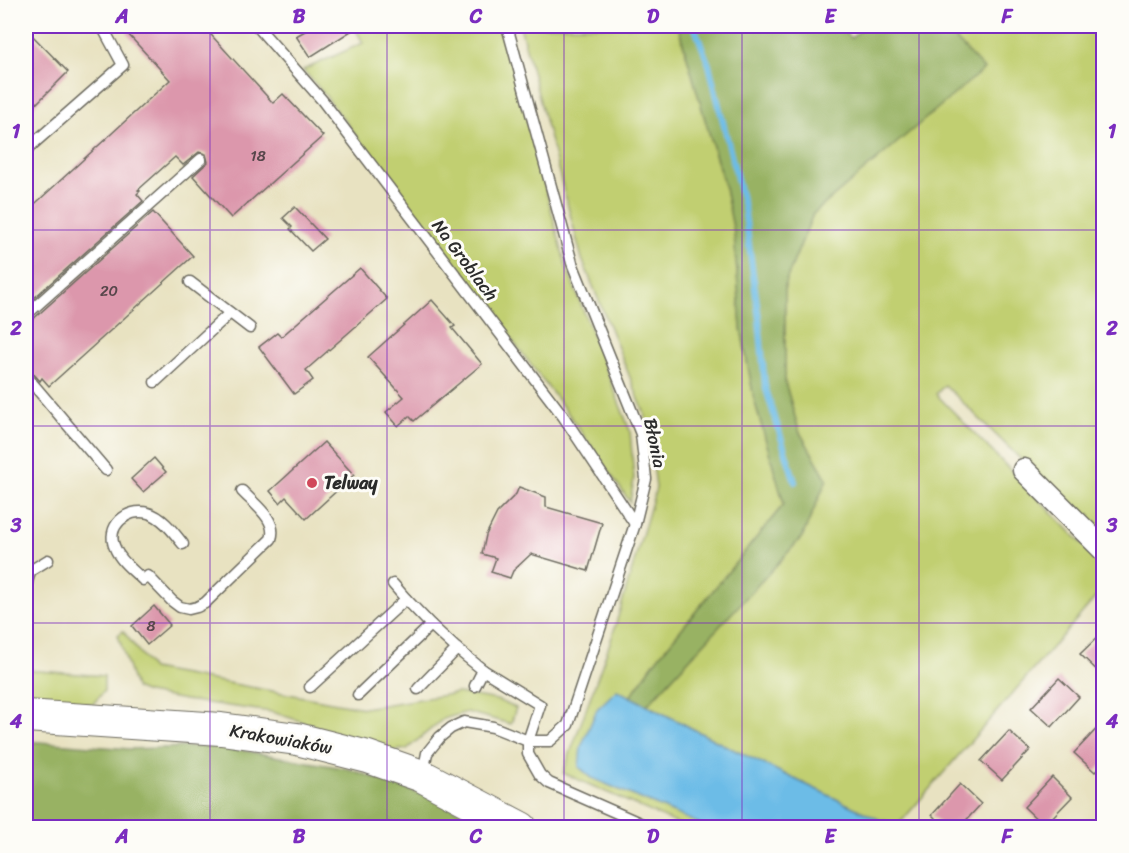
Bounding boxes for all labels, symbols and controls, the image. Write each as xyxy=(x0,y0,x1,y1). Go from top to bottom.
text: A xyxy=(114,0,129,34)
text: B xyxy=(293,0,306,34)
text: C xyxy=(469,0,483,34)
text: D xyxy=(647,0,660,34)
text: E xyxy=(824,0,837,34)
text: F xyxy=(1001,0,1014,34)
text: 1 xyxy=(12,114,21,149)
text: 1 xyxy=(1108,114,1117,149)
house number: 18 xyxy=(250,143,266,169)
street label: Na Groblach xyxy=(423,212,507,308)
house number: 20 xyxy=(100,278,118,304)
text: 2 xyxy=(9,311,22,346)
text: 2 xyxy=(1105,311,1118,346)
street label: Błonia xyxy=(634,415,676,471)
place label: Telway xyxy=(324,467,378,499)
marker: Telway xyxy=(305,476,319,490)
text: 3 xyxy=(10,508,22,543)
text: 3 xyxy=(1106,508,1118,543)
house number: 8 xyxy=(146,613,156,639)
text: 4 xyxy=(9,704,23,739)
text: 4 xyxy=(1105,704,1119,739)
street label: Krakowiaków xyxy=(227,714,335,764)
text: A xyxy=(114,819,129,853)
text: B xyxy=(293,819,306,853)
text: C xyxy=(469,819,483,853)
text: D xyxy=(647,819,660,853)
text: E xyxy=(824,819,837,853)
text: F xyxy=(1001,819,1014,853)

